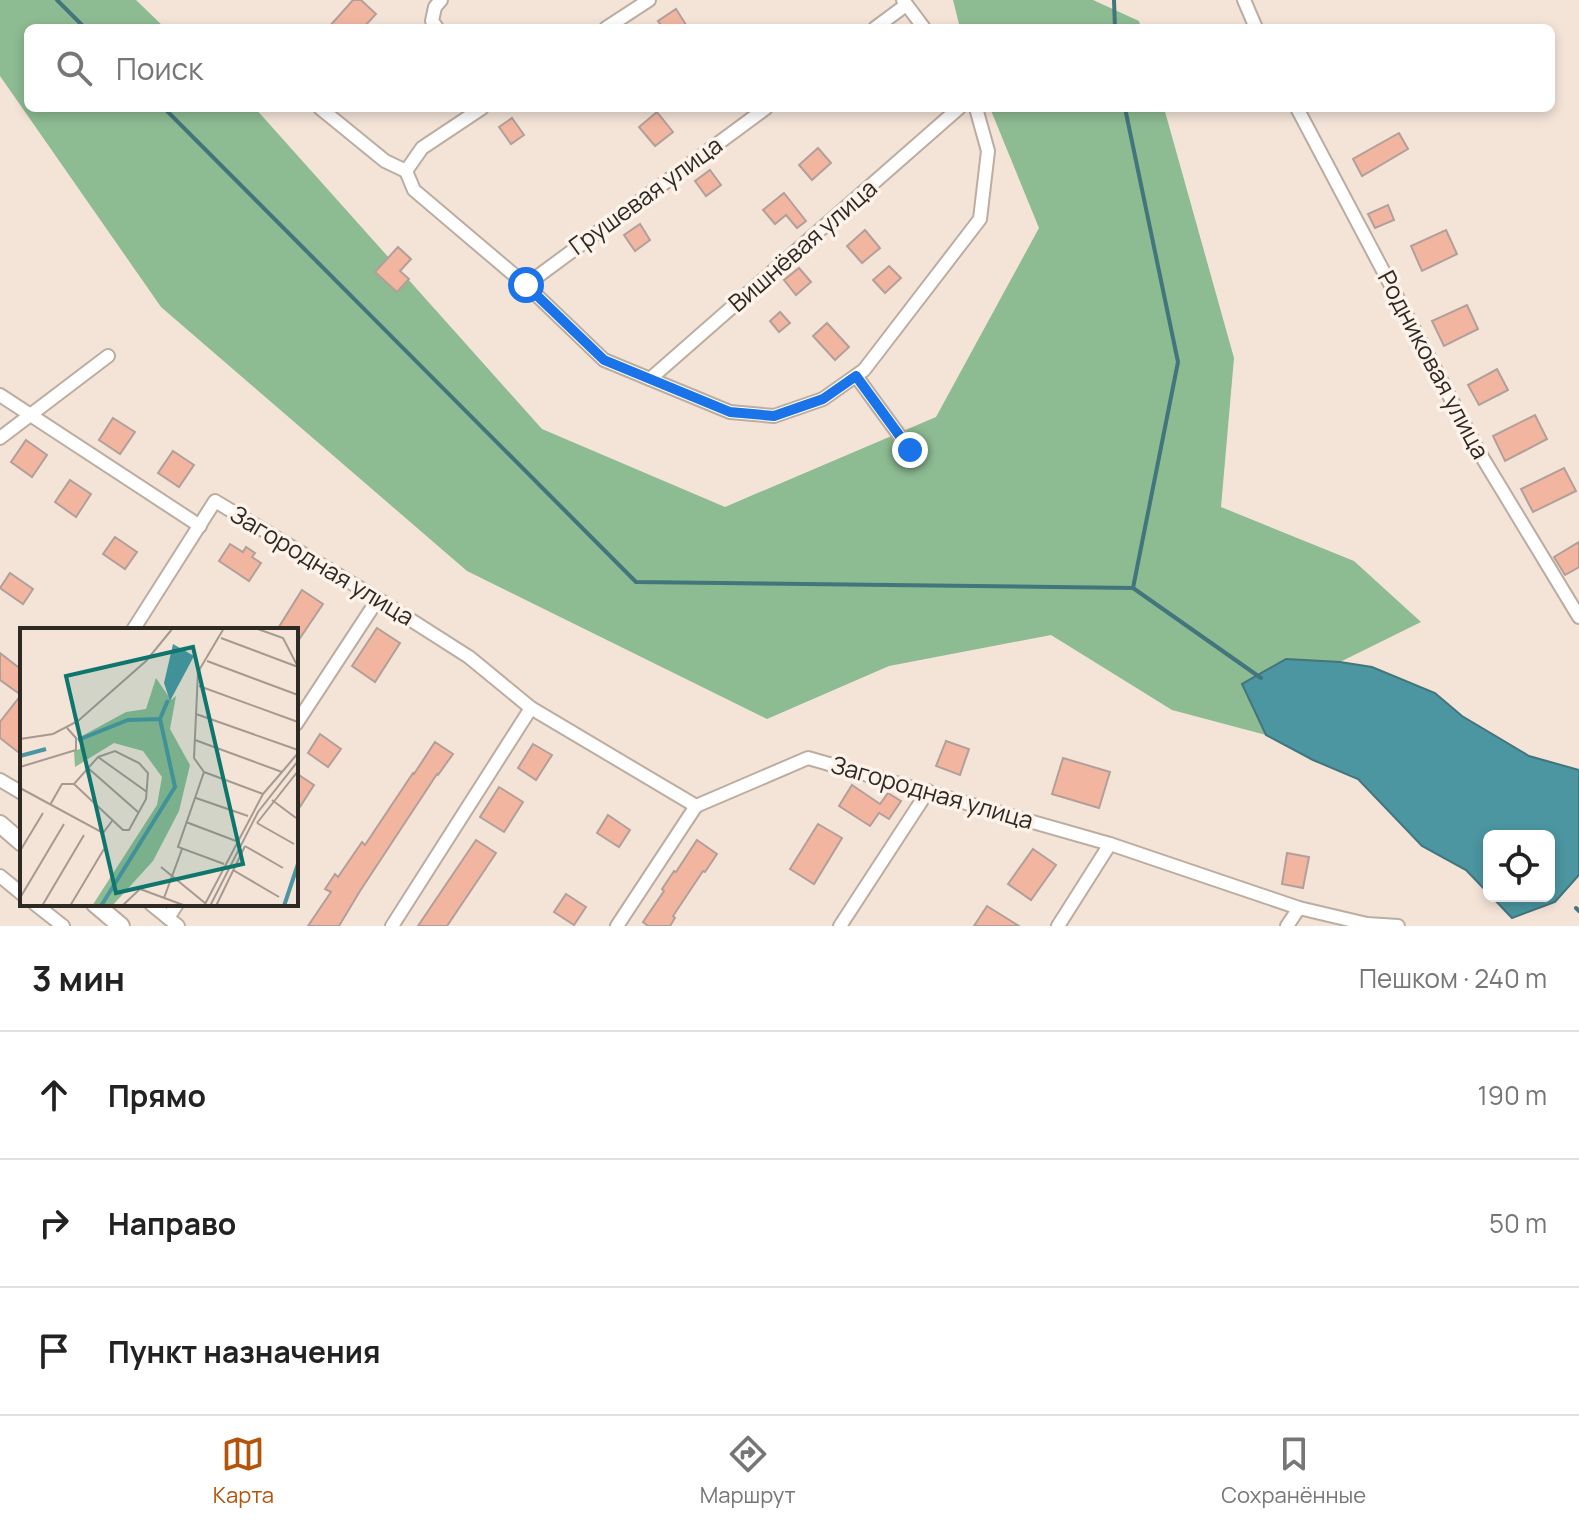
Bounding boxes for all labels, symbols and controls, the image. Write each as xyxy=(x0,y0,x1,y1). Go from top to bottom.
search box xyxy=(24,24,1555,112)
icon: search xyxy=(52,46,96,90)
text: Поиск xyxy=(116,48,203,89)
street label: Грушевая улица xyxy=(562,128,729,262)
street label: Вишнёвая улица xyxy=(721,171,883,319)
street label: Родниковая улица xyxy=(1371,264,1498,464)
route start xyxy=(508,267,544,303)
route end xyxy=(892,432,928,468)
street label: Загородная улица xyxy=(225,497,421,633)
inset map xyxy=(20,628,298,906)
street label: Загородная улица xyxy=(827,747,1037,836)
map controls xyxy=(1483,830,1555,902)
button: locate xyxy=(1483,830,1555,902)
text: 3 мин xyxy=(32,955,125,1001)
text: Пешком · 240 m xyxy=(1359,960,1547,996)
icon: ahead xyxy=(32,1073,76,1117)
text: Прямо xyxy=(108,1075,206,1116)
text: 190 m xyxy=(1478,1077,1547,1113)
icon: right xyxy=(32,1201,76,1245)
text: Направо xyxy=(108,1203,236,1244)
text: 50 m xyxy=(1489,1205,1547,1241)
icon: arrive xyxy=(32,1329,76,1373)
text: Пункт назначения xyxy=(108,1331,381,1372)
tab: Карта xyxy=(213,1432,274,1510)
tab: Маршрут xyxy=(700,1432,796,1510)
tab: Сохранённые xyxy=(1221,1432,1366,1510)

